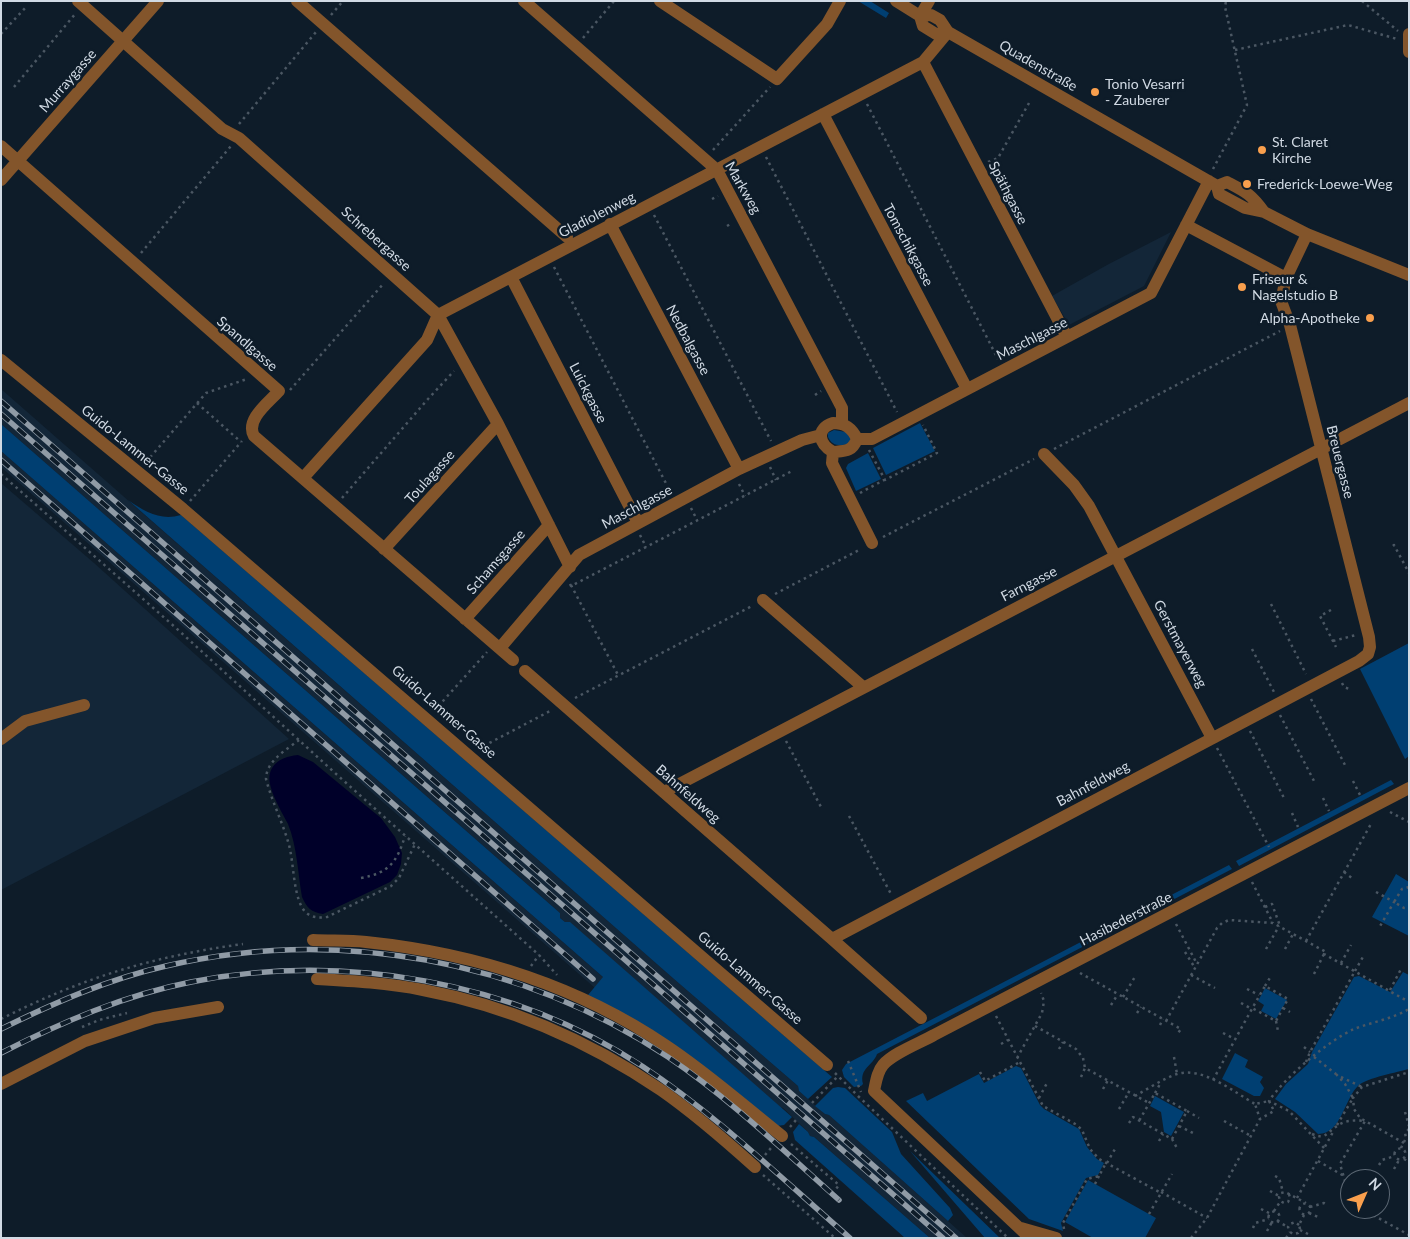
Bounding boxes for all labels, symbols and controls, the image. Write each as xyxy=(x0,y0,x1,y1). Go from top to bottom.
street label: Quadenstraße xyxy=(996,37,1080,95)
street label: Murraygasse xyxy=(36,46,100,116)
place label: Tonio Vesarri - Zauberer xyxy=(1105,76,1185,108)
marker: Tonio Vesarri - Zauberer xyxy=(1089,86,1101,98)
place label: St. Claret Kirche xyxy=(1272,134,1328,166)
marker: St. Claret Kirche xyxy=(1256,144,1268,156)
street label: Markweg xyxy=(721,159,765,217)
street label: Späthgasse xyxy=(985,159,1031,227)
place label: Frederick-Loewe-Weg xyxy=(1257,176,1392,192)
marker: Frederick-Loewe-Weg xyxy=(1241,178,1253,190)
street label: Gladiolenweg xyxy=(556,189,638,241)
street label: Tomschikgasse xyxy=(879,201,937,289)
street label: Schrebergasse xyxy=(338,203,414,275)
place label: Friseur & Nagelstudio B xyxy=(1252,271,1338,304)
marker: Friseur & Nagelstudio B xyxy=(1236,281,1248,293)
street label: Nedbalgasse xyxy=(662,302,714,378)
place label: Alpha-Apotheke xyxy=(1260,310,1360,326)
marker: Alpha-Apotheke xyxy=(1364,312,1376,324)
street label: Spandlgasse xyxy=(213,313,281,375)
street label: Maschlgasse xyxy=(994,314,1070,364)
street label: Luickgasse xyxy=(566,360,610,426)
street label: Guido-Lammer-Gasse xyxy=(78,401,192,499)
street label: Breuergasse xyxy=(1323,424,1357,500)
street label: Toulagasse xyxy=(402,447,458,507)
street label: Maschlgasse xyxy=(599,481,675,533)
street label: Schamsgasse xyxy=(463,526,529,598)
street label: Farngasse xyxy=(998,563,1060,605)
street label: Gerstmayerweg xyxy=(1150,597,1210,691)
street label: Guido-Lammer-Gasse xyxy=(388,662,500,762)
street label: Bahnfeldweg xyxy=(1054,758,1132,810)
street label: Bahnfeldweg xyxy=(652,761,724,827)
street label: Hasibederstraße xyxy=(1077,889,1175,949)
street label: Guido-Lammer-Gasse xyxy=(694,928,806,1028)
north arrow xyxy=(1340,1169,1390,1219)
text: N xyxy=(1366,1174,1385,1194)

